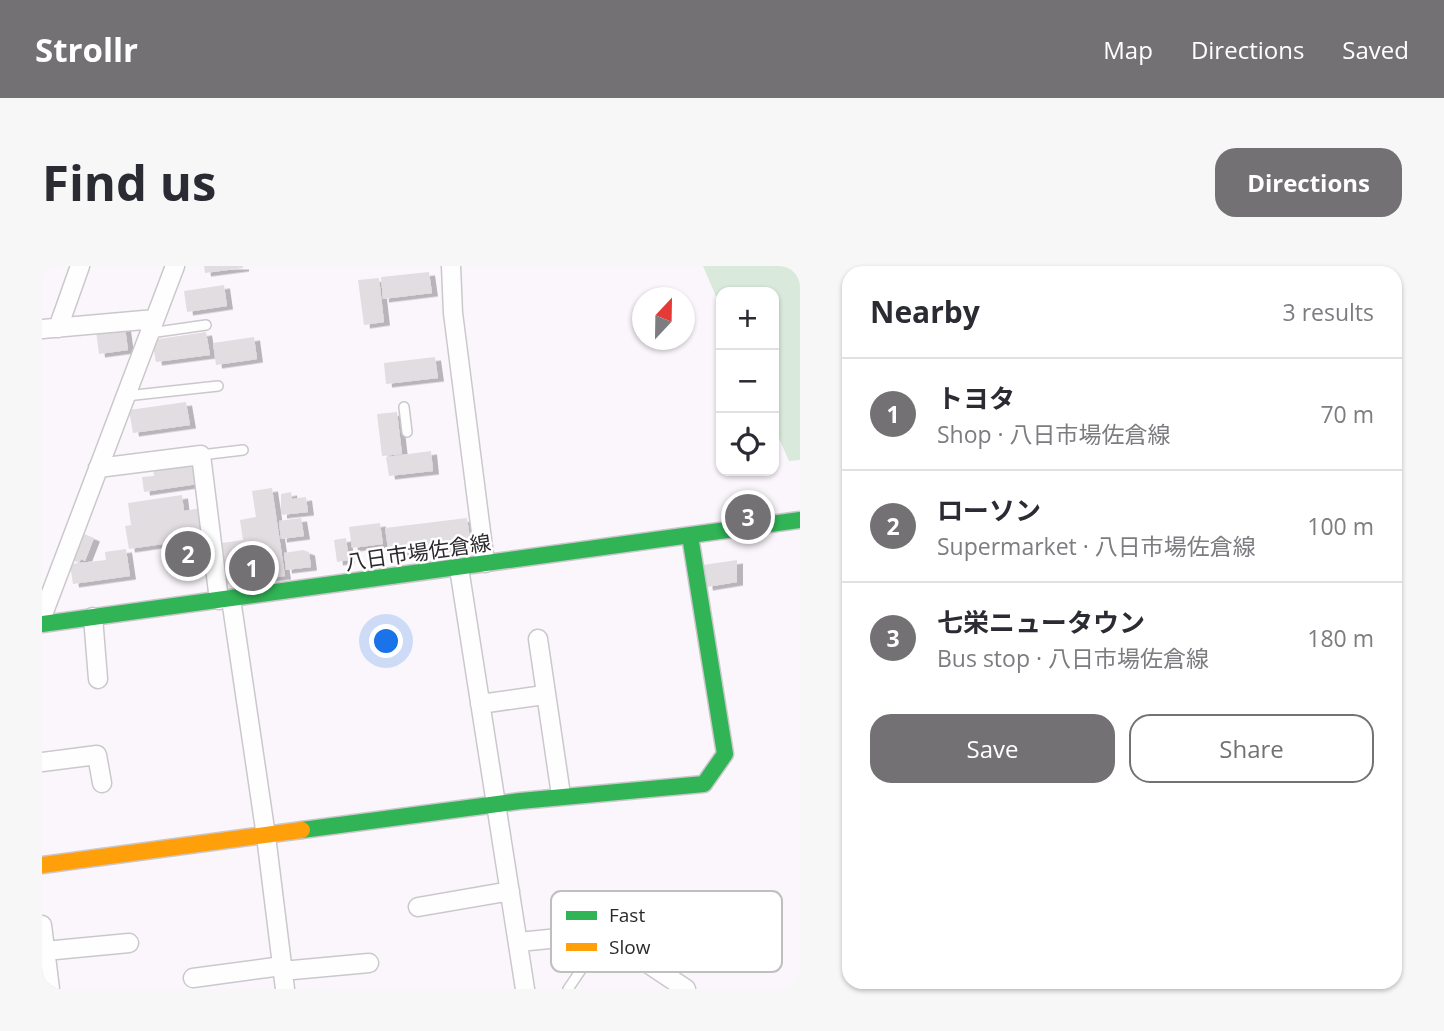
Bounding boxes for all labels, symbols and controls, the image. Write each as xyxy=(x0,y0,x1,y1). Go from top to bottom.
text: Strollr xyxy=(35,27,138,72)
text: Map xyxy=(1103,33,1153,66)
text: Directions xyxy=(1191,33,1304,66)
text: Saved xyxy=(1342,33,1409,66)
button: Directions xyxy=(1215,148,1402,217)
text: Find us xyxy=(42,149,216,215)
north arrow xyxy=(632,287,695,350)
map controls xyxy=(716,287,779,476)
button: + xyxy=(716,287,779,350)
text: Nearby xyxy=(870,291,980,332)
text: 3 results xyxy=(1283,296,1374,328)
button: − xyxy=(716,350,779,413)
text: トヨタ xyxy=(937,380,1015,416)
text: 1 xyxy=(886,398,900,430)
text: 70 m xyxy=(1320,398,1374,430)
button: locate xyxy=(716,413,779,476)
text: Shop · 八日市場佐倉線 xyxy=(937,418,1171,450)
pin: 3 xyxy=(725,491,771,543)
text: ローソン xyxy=(937,492,1041,528)
text: 2 xyxy=(886,510,900,542)
text: 100 m xyxy=(1307,510,1374,542)
pin: 2 xyxy=(165,528,211,580)
street label: 八日市場佐倉線 xyxy=(343,528,493,576)
text: Supermarket · 八日市場佐倉線 xyxy=(937,530,1256,562)
pin: 1 xyxy=(229,542,275,594)
text: 七栄ニュータウン xyxy=(937,604,1145,640)
text: 3 xyxy=(886,622,900,654)
text: 180 m xyxy=(1307,622,1374,654)
your location xyxy=(369,624,403,658)
text: Bus stop · 八日市場佐倉線 xyxy=(937,642,1209,674)
button: Save xyxy=(870,714,1115,783)
button: Share xyxy=(1129,714,1374,783)
legend xyxy=(551,891,782,972)
text: Fast xyxy=(609,902,645,928)
text: Slow xyxy=(609,934,651,960)

